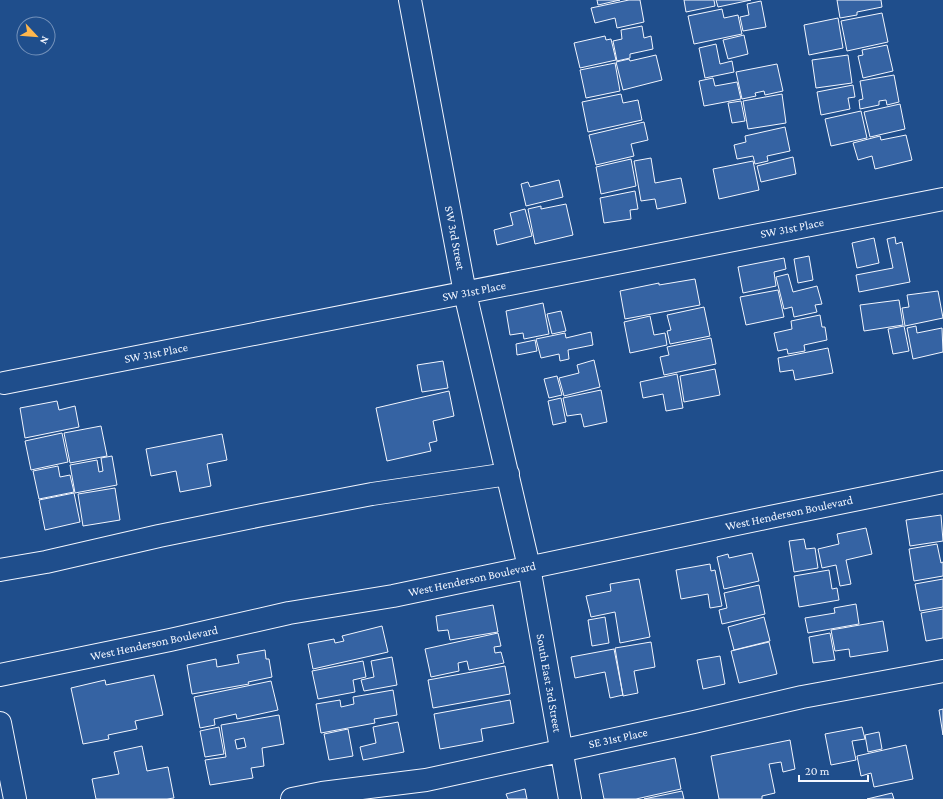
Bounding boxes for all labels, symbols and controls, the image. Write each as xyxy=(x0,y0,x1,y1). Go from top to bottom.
north arrow xyxy=(16,16,56,56)
text: N xyxy=(38,34,52,47)
street label: SW 3rd Street xyxy=(442,205,468,272)
street label: SW 31st Place xyxy=(759,215,825,241)
street label: SW 31st Place xyxy=(441,278,507,304)
street label: SW 31st Place xyxy=(123,340,189,366)
street label: West Henderson Boulevard xyxy=(724,492,855,533)
street label: West Henderson Boulevard xyxy=(407,558,538,599)
street label: West Henderson Boulevard xyxy=(89,622,220,663)
street label: South East 3rd Street xyxy=(533,633,565,734)
street label: SE 31st Place xyxy=(587,725,649,751)
scale bar xyxy=(799,757,868,783)
text: 20 m xyxy=(805,764,830,778)

